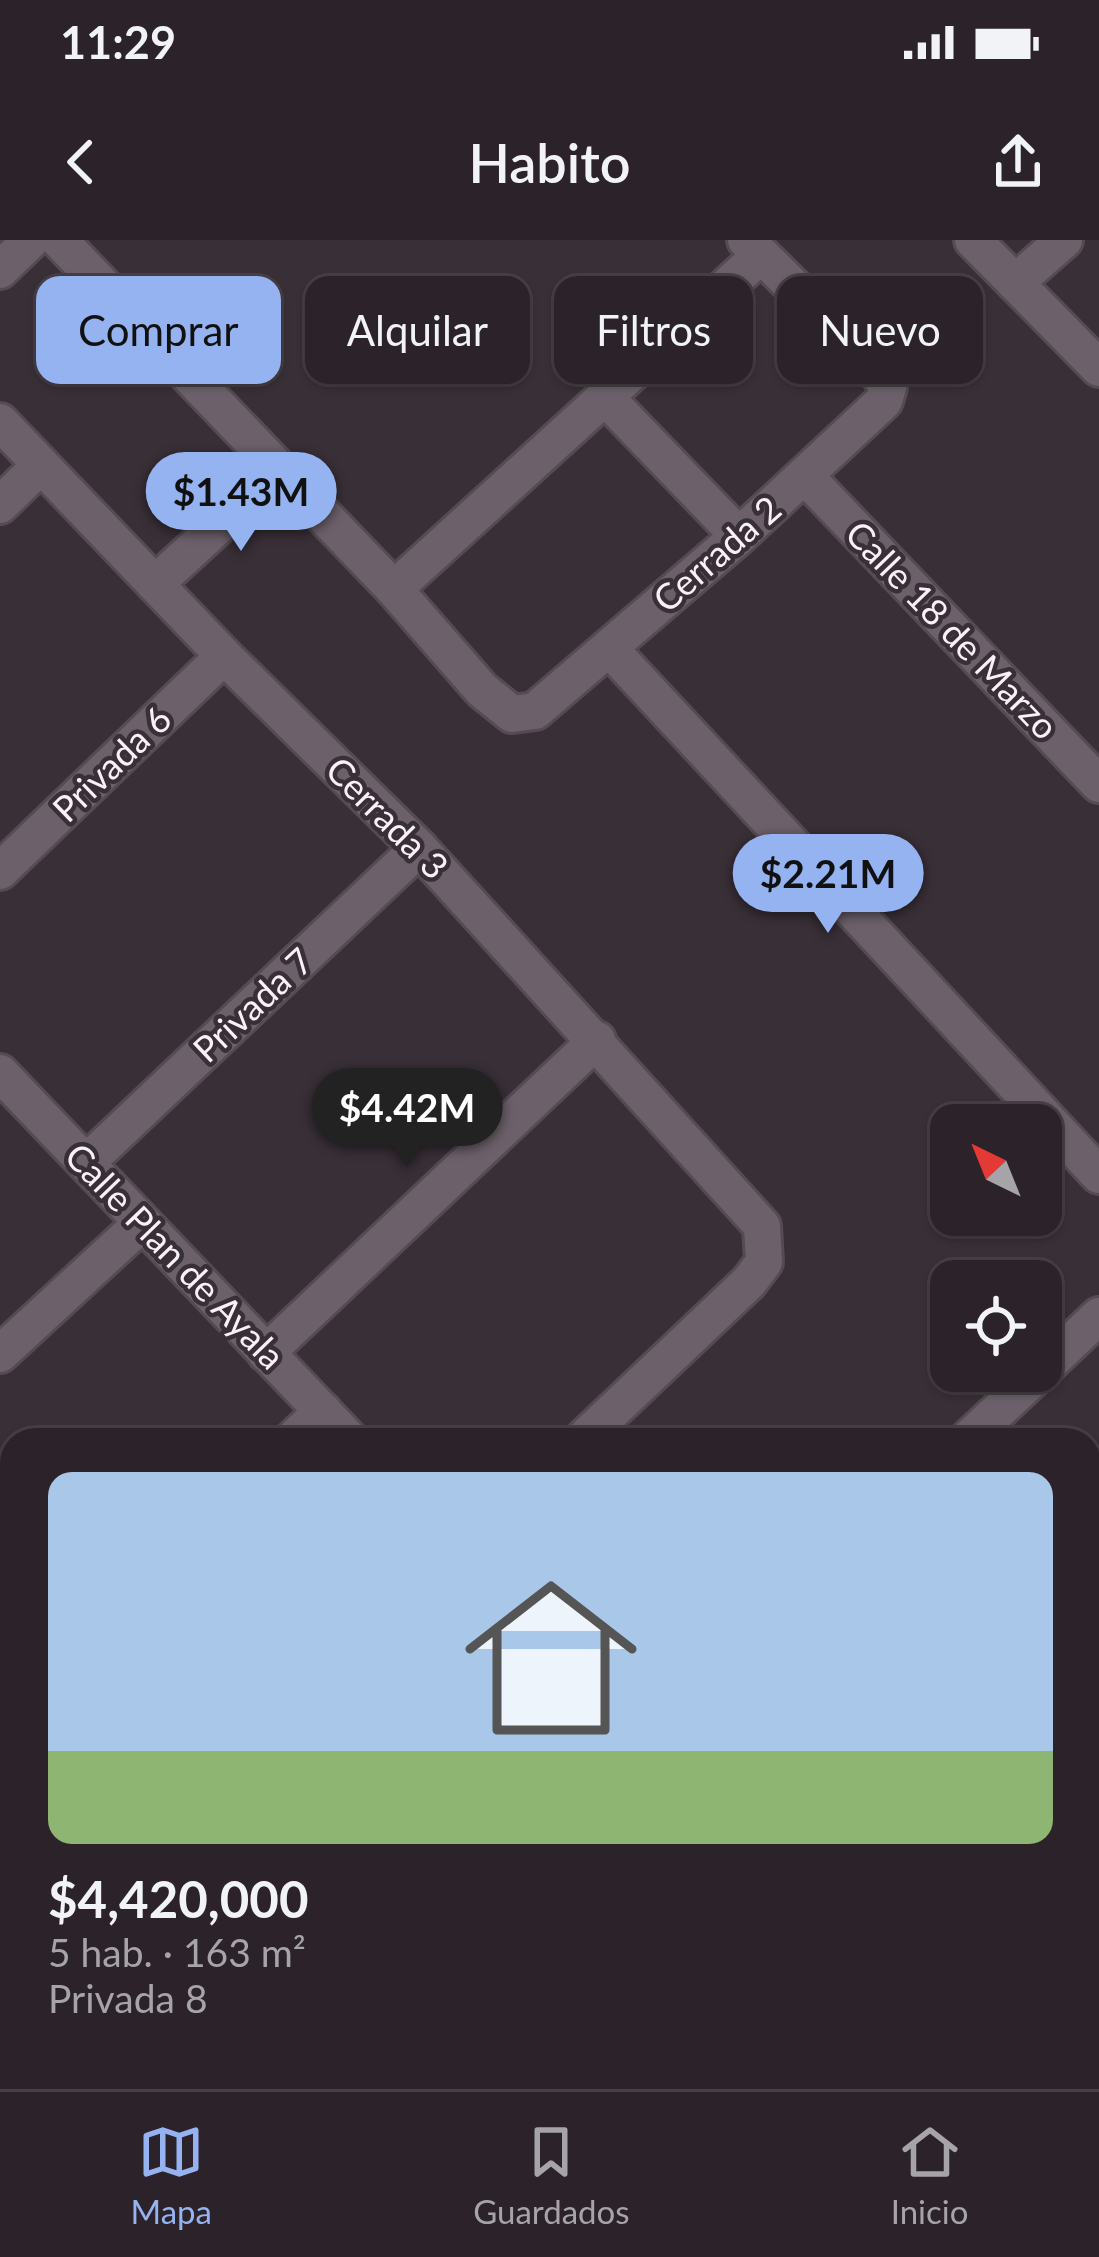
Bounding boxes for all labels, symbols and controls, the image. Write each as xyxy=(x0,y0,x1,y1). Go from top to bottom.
text: 11:29 xyxy=(60,15,176,69)
icon: back xyxy=(48,129,114,195)
icon: share xyxy=(985,129,1051,195)
text: Habito xyxy=(468,130,631,195)
chip: Comprar xyxy=(36,276,281,384)
chip: Alquilar xyxy=(305,276,530,384)
chip: Filtros xyxy=(554,276,753,384)
chip: Nuevo xyxy=(777,276,983,384)
pin: $1.43M xyxy=(143,452,339,554)
text: $1.43M xyxy=(173,468,309,514)
street label: Cerrada 2 xyxy=(644,486,789,621)
street label: Calle 18 de Marzo xyxy=(837,511,1068,748)
street label: Privada 6 xyxy=(43,696,180,830)
street label: Cerrada 3 xyxy=(317,747,458,888)
pin: $2.21M xyxy=(730,834,926,936)
text: $2.21M xyxy=(760,850,896,896)
street label: Privada 7 xyxy=(183,938,321,1071)
pin: $4.42M xyxy=(309,1068,505,1170)
text: $4.42M xyxy=(339,1084,475,1130)
north arrow xyxy=(930,1104,1062,1236)
map controls xyxy=(930,1104,1062,1392)
street label: Calle Plan de Ayala xyxy=(57,1133,295,1377)
button: locate xyxy=(930,1260,1062,1392)
icon: home xyxy=(443,1550,659,1766)
text: $4,420,000 xyxy=(48,1868,309,1929)
text: 5 hab. · 163 m² xyxy=(48,1929,306,1975)
text: Privada 8 xyxy=(48,1975,208,2021)
tab: Mapa xyxy=(131,2119,212,2231)
tab: Guardados xyxy=(473,2119,630,2231)
tab: Inicio xyxy=(891,2119,968,2231)

